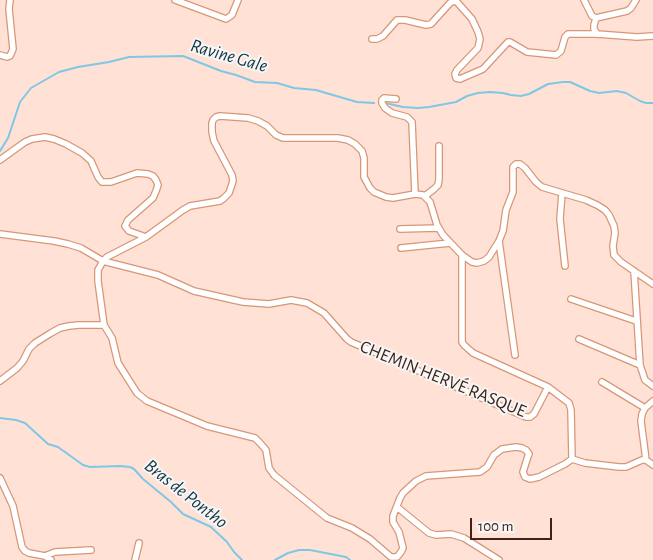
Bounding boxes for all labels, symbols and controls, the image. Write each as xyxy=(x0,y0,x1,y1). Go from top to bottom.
water label: Ravine Gale xyxy=(188,34,270,78)
street label: CHEMIN HERVÉ RASQUE xyxy=(357,336,529,422)
water label: Bras de Pontho xyxy=(140,454,232,534)
scale bar xyxy=(473,508,556,540)
text: 100 m xyxy=(478,519,513,534)

